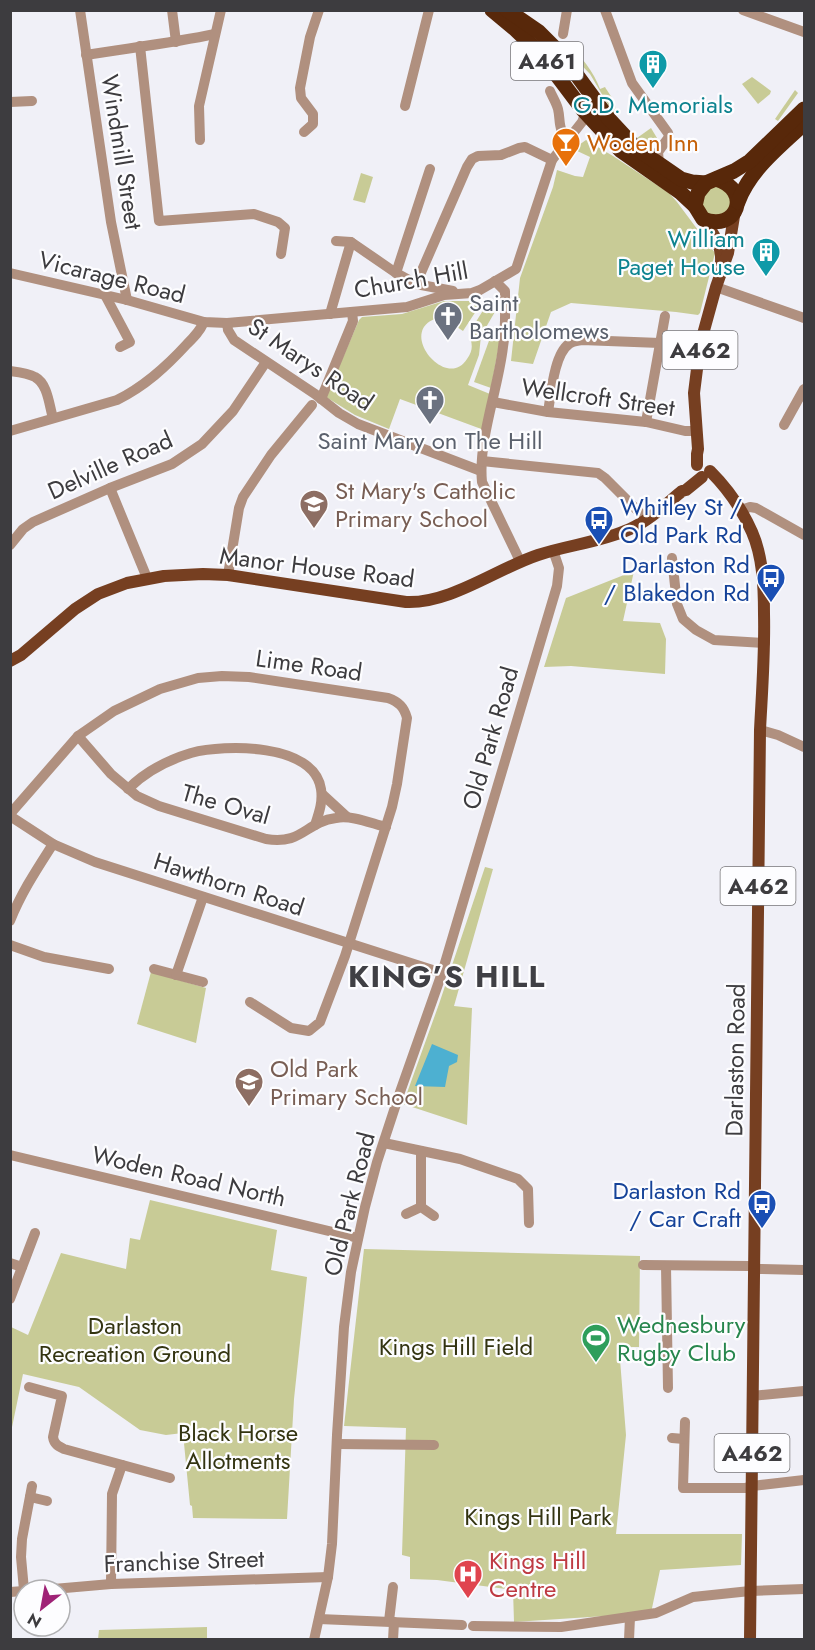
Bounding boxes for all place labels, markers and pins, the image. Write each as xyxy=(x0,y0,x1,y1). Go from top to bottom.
building icon: G.D. Memorials xyxy=(637,48,669,90)
place label: G.D. Memorials xyxy=(573,87,733,122)
place label: Woden Inn xyxy=(587,125,699,160)
bar icon: Woden Inn xyxy=(550,126,582,168)
place label: William Paget House xyxy=(617,221,745,284)
building icon: William Paget House xyxy=(750,236,782,278)
place label: Saint Bartholomews xyxy=(469,285,609,348)
church icon: Saint Bartholomews xyxy=(432,300,464,342)
church icon: Saint Mary on The Hill xyxy=(414,384,446,426)
place label: Saint Mary on The Hill xyxy=(318,423,542,458)
place label: St Mary's Catholic Primary School xyxy=(335,473,516,536)
school or university icon: St Mary's Catholic Primary School xyxy=(298,488,330,530)
place label: Whitley St / Old Park Rd xyxy=(620,489,742,552)
bus stop icon: Whitley St / Old Park Rd xyxy=(583,504,615,546)
place label: Darlaston Rd / Blakedon Rd xyxy=(604,547,750,610)
bus stop icon: Darlaston Rd / Blakedon Rd xyxy=(755,562,787,604)
place label: Old Park Primary School xyxy=(270,1051,423,1114)
school or university icon: Old Park Primary School xyxy=(233,1066,265,1108)
place label: Darlaston Rd / Car Craft xyxy=(612,1173,741,1236)
bus stop icon: Darlaston Rd / Car Craft xyxy=(746,1188,778,1230)
place label: Wednesbury Rugby Club xyxy=(617,1307,746,1370)
sports icon: Wednesbury Rugby Club xyxy=(580,1322,612,1364)
place label: Kings Hill Centre xyxy=(489,1543,586,1606)
hospital icon: Kings Hill Centre xyxy=(452,1558,484,1600)

